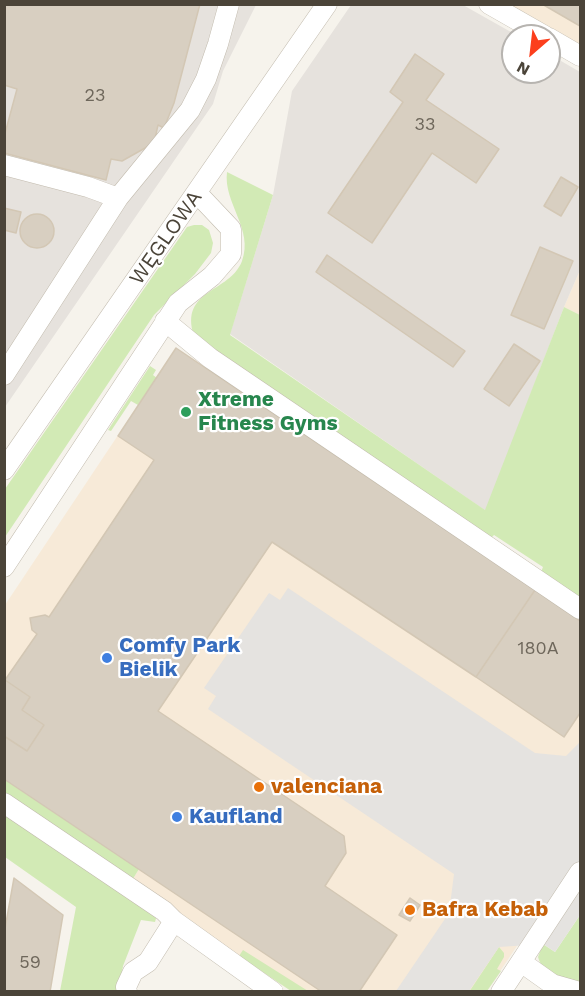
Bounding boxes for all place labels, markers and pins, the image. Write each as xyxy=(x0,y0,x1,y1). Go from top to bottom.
place label: Xtreme Fitness Gyms xyxy=(198,387,338,437)
marker: Xtreme Fitness Gyms xyxy=(179,405,193,419)
place label: Comfy Park Bielik xyxy=(119,633,240,683)
marker: Comfy Park Bielik xyxy=(100,651,114,665)
place label: valenciana xyxy=(271,774,382,800)
marker: valenciana xyxy=(252,780,266,794)
place label: Kaufland xyxy=(189,804,283,830)
marker: Kaufland xyxy=(170,810,184,824)
place label: Bafra Kebab xyxy=(422,897,549,923)
marker: Bafra Kebab xyxy=(403,903,417,917)

